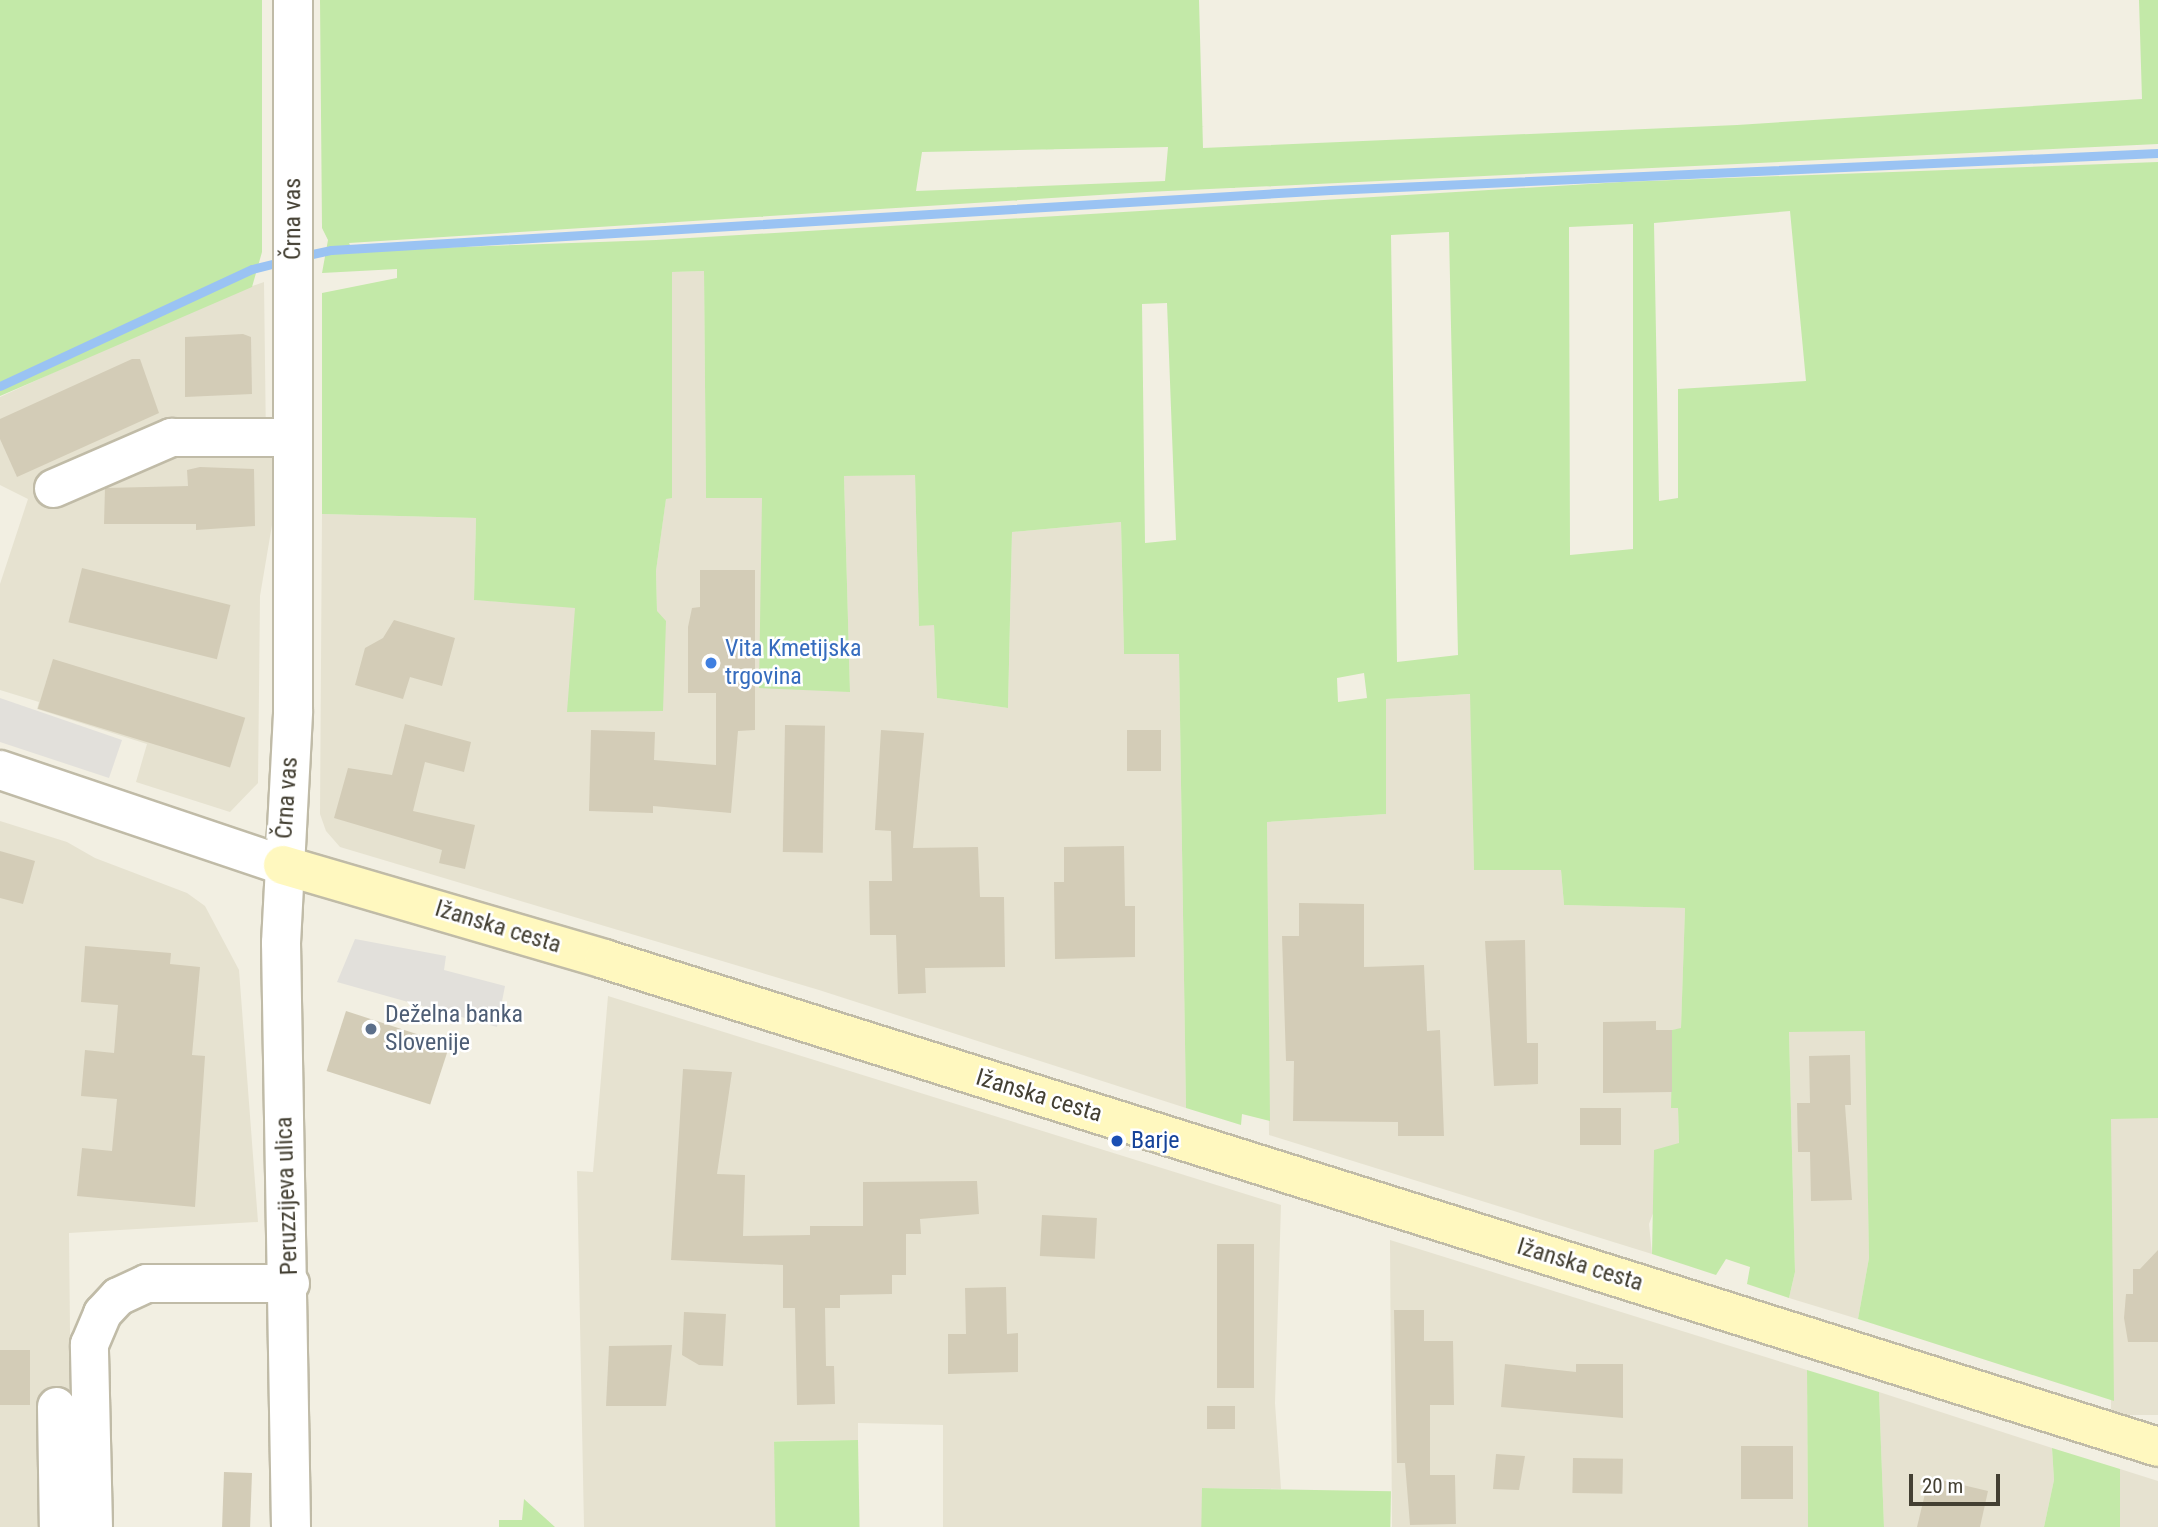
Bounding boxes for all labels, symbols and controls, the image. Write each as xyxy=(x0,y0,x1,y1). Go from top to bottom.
street label: Črna vas xyxy=(279,178,307,260)
place label: Vita Kmetijska trgovina xyxy=(725,635,861,691)
marker: Vita Kmetijska trgovina xyxy=(703,655,719,671)
street label: Črna vas xyxy=(270,756,304,840)
street label: Ižanska cesta xyxy=(431,894,565,960)
place label: Deželna banka Slovenije xyxy=(385,1001,523,1057)
marker: Deželna banka Slovenije xyxy=(363,1021,379,1037)
street label: Ižanska cesta xyxy=(972,1063,1106,1129)
street label: Peruzzijeva ulica xyxy=(270,1116,304,1276)
place label: Barje xyxy=(1131,1127,1180,1155)
marker: Barje xyxy=(1109,1133,1125,1149)
street label: Ižanska cesta xyxy=(1513,1232,1647,1298)
scale bar xyxy=(1913,1460,2004,1504)
text: 20 m xyxy=(1922,1474,1963,1498)

